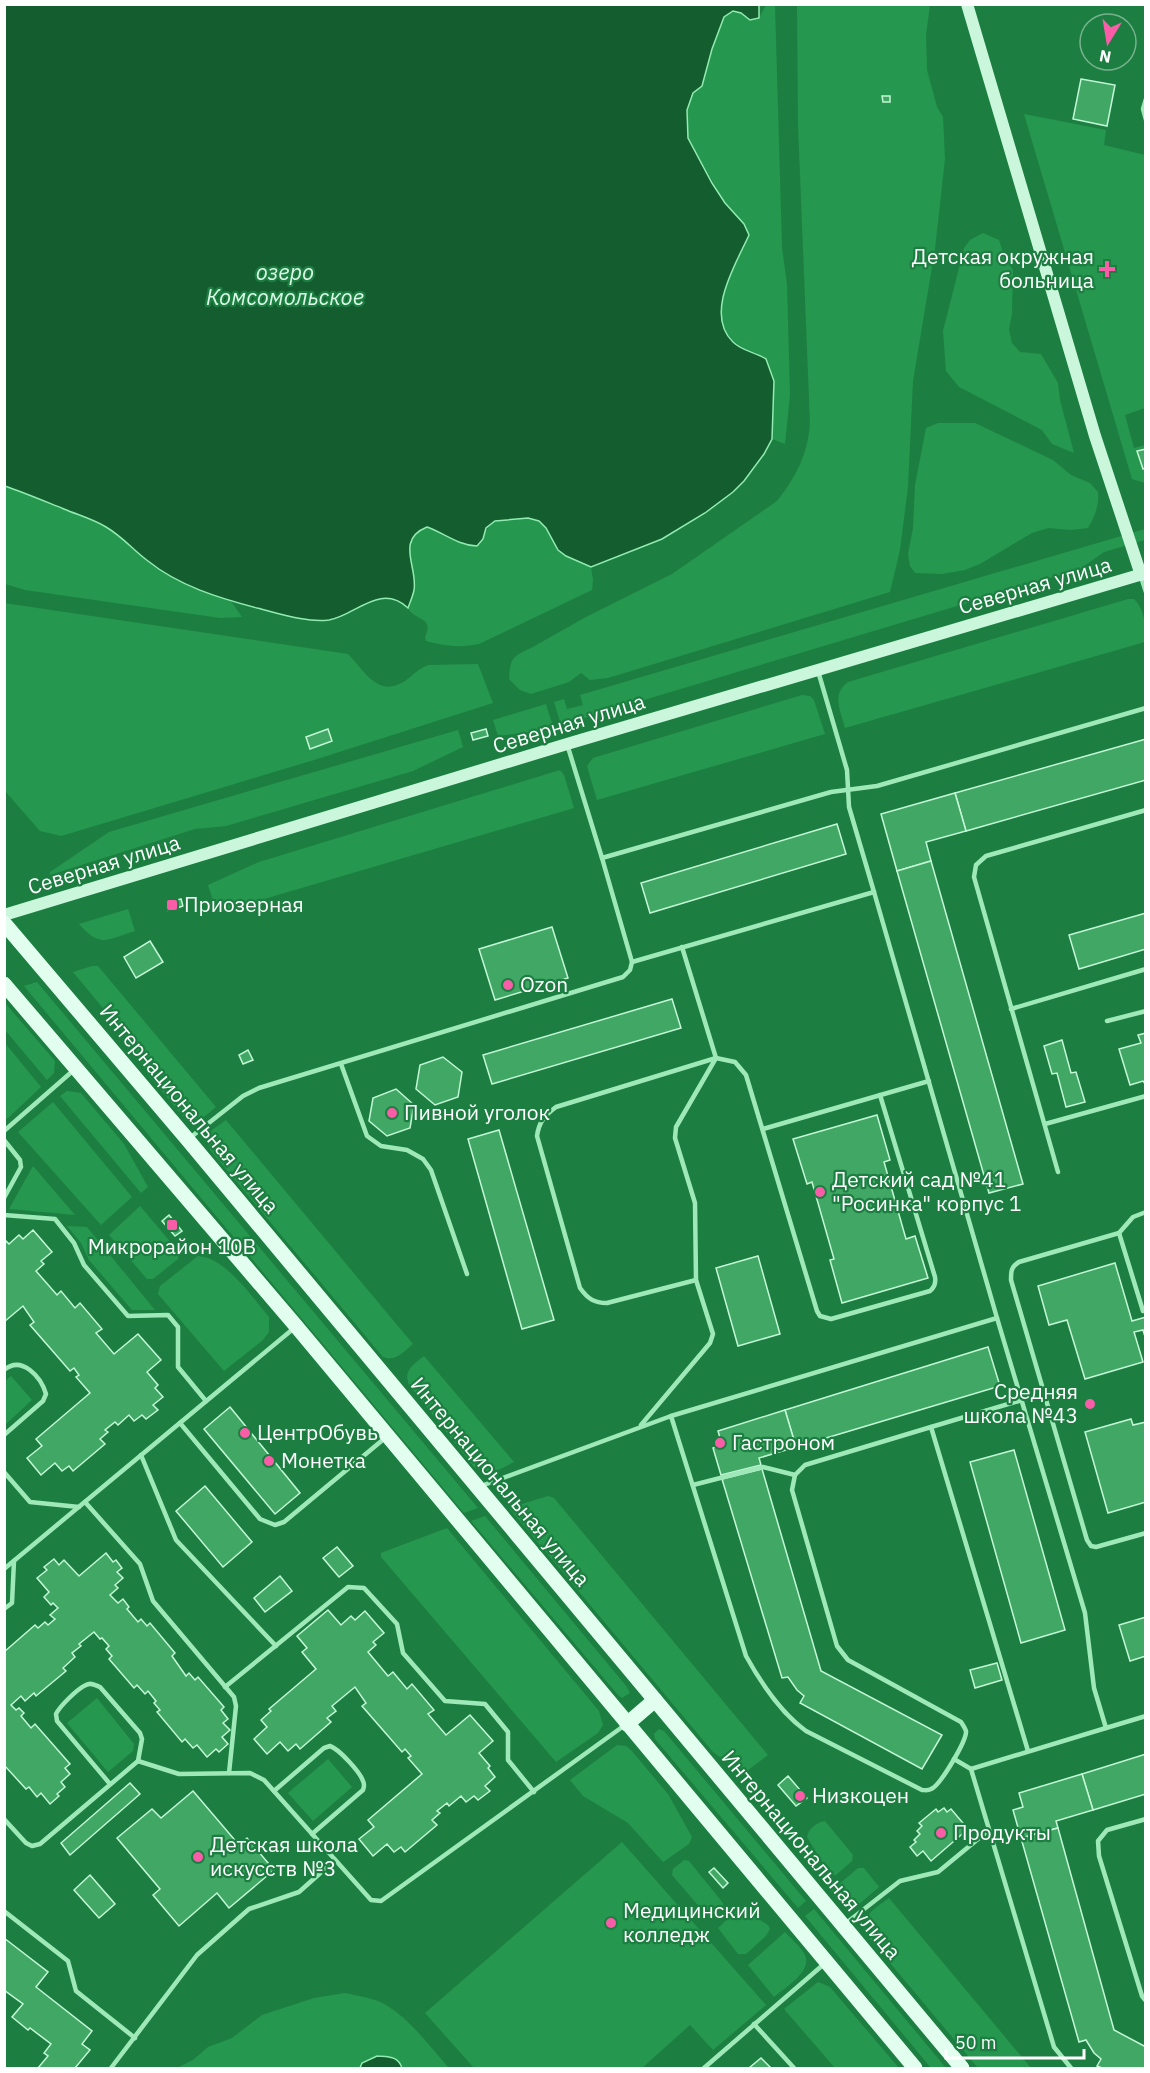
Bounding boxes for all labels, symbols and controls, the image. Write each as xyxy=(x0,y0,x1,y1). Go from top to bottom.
north arrow xyxy=(1078,12,1138,72)
text: N xyxy=(1098,46,1113,68)
place label: Детская окружная больница xyxy=(912,242,1094,294)
water label: озеро Комсомольское xyxy=(206,257,364,311)
marker: Детская окружная больница xyxy=(1098,260,1116,278)
street label: Северная улица xyxy=(955,550,1114,620)
street label: Северная улица xyxy=(489,687,648,760)
street label: Северная улица xyxy=(24,828,183,901)
place label: Приозерная xyxy=(184,890,304,918)
marker: Приозерная xyxy=(165,898,179,912)
place label: Ozon xyxy=(520,970,568,998)
marker: Ozon xyxy=(501,978,515,992)
street label: Интернациональная улица xyxy=(94,998,286,1219)
place label: Пивной уголок xyxy=(404,1098,550,1126)
marker: Пивной уголок xyxy=(385,1106,399,1120)
place label: Детский сад №41 "Росинка" корпус 1 xyxy=(832,1165,1022,1217)
marker: Детский сад №41 "Росинка" корпус 1 xyxy=(813,1185,827,1199)
marker: Микрорайон 10В xyxy=(165,1218,179,1232)
place label: Микрорайон 10В xyxy=(88,1232,256,1260)
street label: Интернациональная улица xyxy=(405,1371,597,1592)
place label: Средняя школа №43 xyxy=(964,1377,1078,1429)
marker: Средняя школа №43 xyxy=(1083,1397,1097,1411)
place label: ЦентрОбувь xyxy=(257,1418,378,1446)
marker: ЦентрОбувь xyxy=(238,1426,252,1440)
place label: Гастроном xyxy=(732,1428,835,1456)
marker: Гастроном xyxy=(713,1436,727,1450)
place label: Монетка xyxy=(281,1446,366,1474)
marker: Монетка xyxy=(262,1454,276,1468)
street label: Интернациональная улица xyxy=(716,1744,908,1965)
place label: Низкоцен xyxy=(812,1781,909,1809)
marker: Низкоцен xyxy=(793,1789,807,1803)
place label: Продукты xyxy=(953,1818,1051,1846)
marker: Продукты xyxy=(934,1826,948,1840)
place label: Детская школа искусств №3 xyxy=(210,1830,358,1882)
marker: Детская школа искусств №3 xyxy=(191,1850,205,1864)
place label: Медицинский колледж xyxy=(623,1896,761,1948)
marker: Медицинский колледж xyxy=(604,1916,618,1930)
scale bar xyxy=(946,2022,1084,2060)
text: 50 m xyxy=(955,2031,997,2054)

